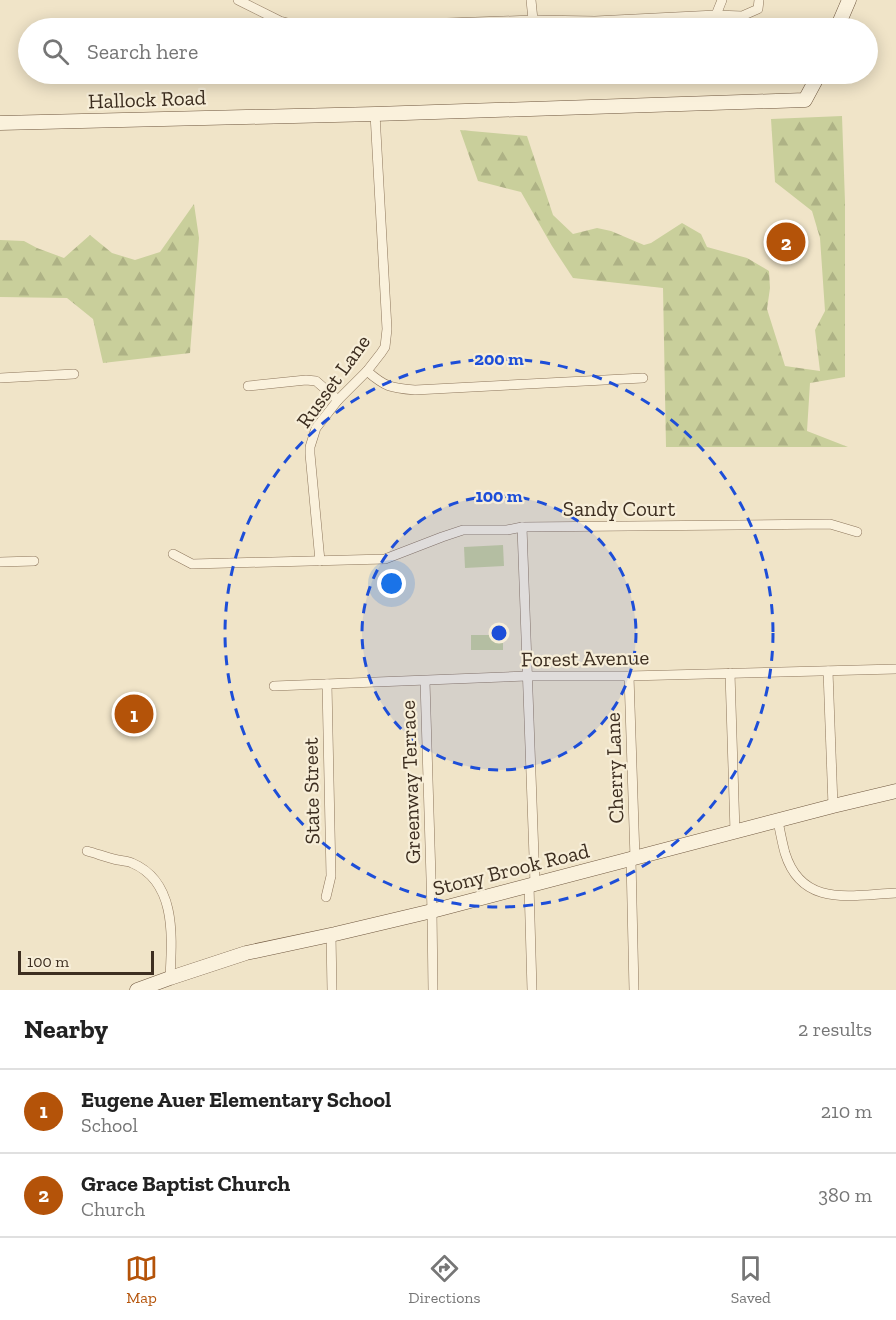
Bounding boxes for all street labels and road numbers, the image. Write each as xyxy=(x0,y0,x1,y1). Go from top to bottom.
street label: Hallock Road xyxy=(87,84,207,114)
street label: Russet Lane xyxy=(291,329,375,432)
street label: Sandy Court xyxy=(563,496,675,521)
street label: Forest Avenue xyxy=(521,644,650,672)
street label: Greenway Terrace xyxy=(395,699,425,864)
street label: Cherry Lane xyxy=(600,712,628,824)
street label: State Street xyxy=(298,737,324,845)
street label: Stony Brook Road xyxy=(430,837,592,901)

